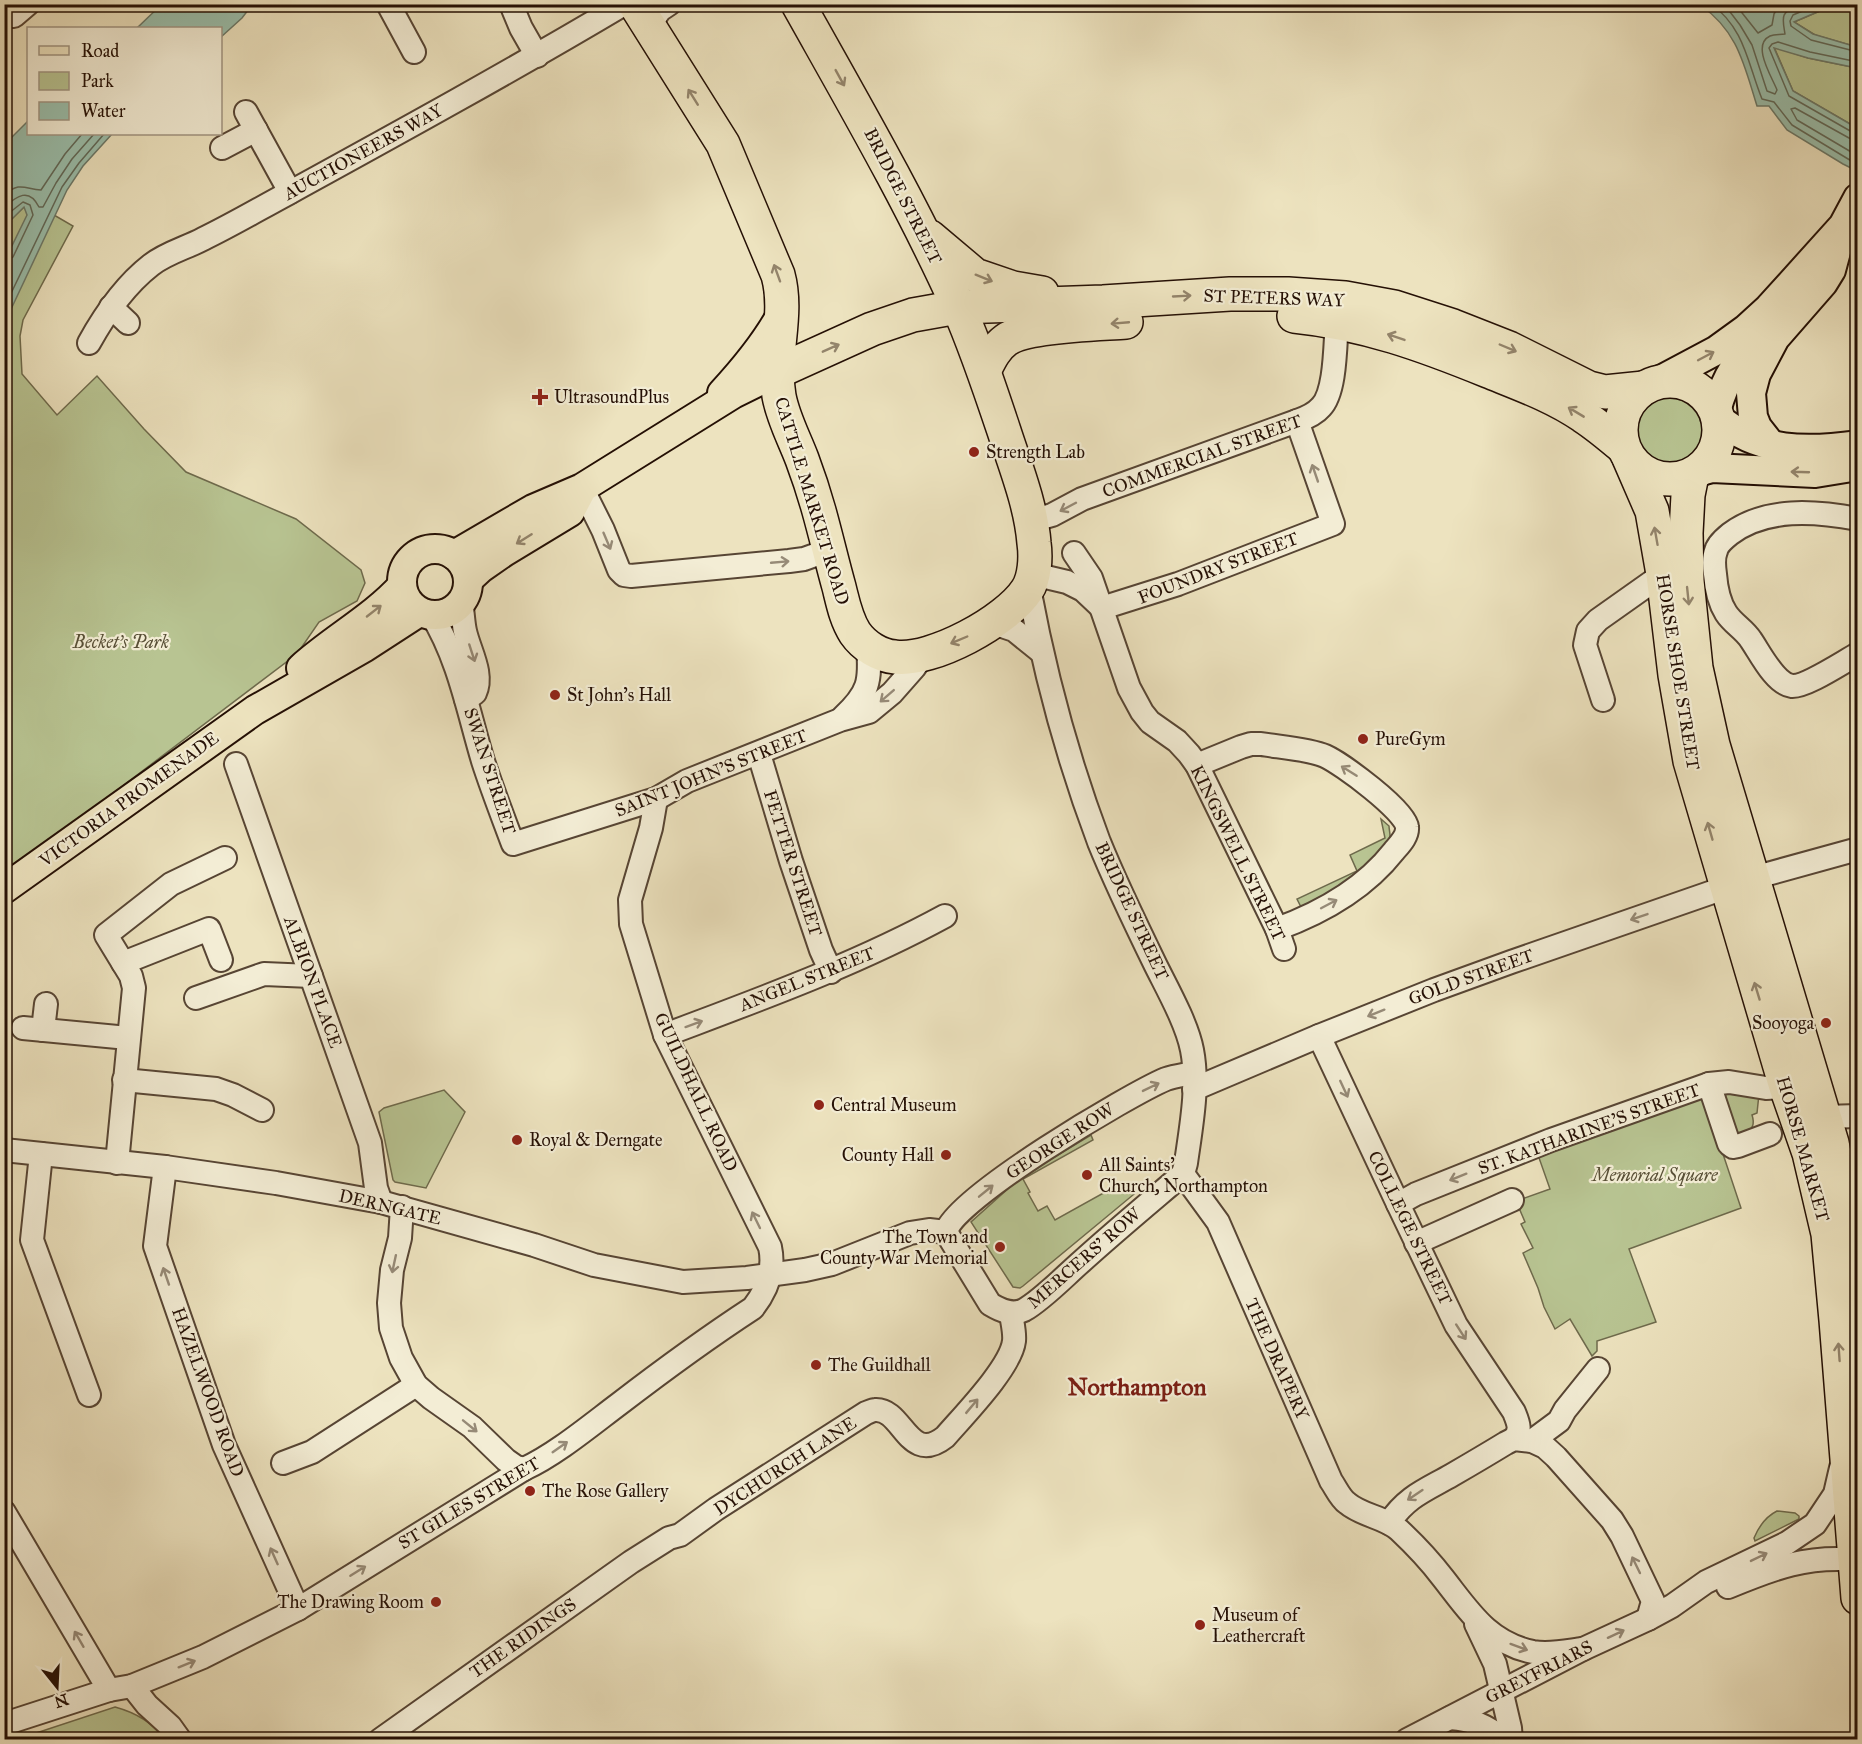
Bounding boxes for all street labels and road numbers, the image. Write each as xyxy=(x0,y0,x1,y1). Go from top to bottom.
street label: AUCTIONEERS WAY xyxy=(279,99,447,205)
street label: BRIDGE STREET xyxy=(859,124,947,268)
street label: ST PETERS WAY xyxy=(1203,285,1346,311)
street label: CATTLE MARKET ROAD xyxy=(770,394,854,608)
street label: COMMERCIAL STREET xyxy=(1099,410,1305,502)
street label: FOUNDRY STREET xyxy=(1135,527,1301,609)
street label: HORSE SHOE STREET xyxy=(1652,572,1704,772)
street label: SWAN STREET xyxy=(459,705,521,837)
street label: SAINT JOHN'S STREET xyxy=(612,724,811,823)
street label: VICTORIA PROMENADE xyxy=(34,726,223,872)
street label: KINGSWELL STREET xyxy=(1186,761,1290,945)
street label: FETTER STREET xyxy=(759,787,827,939)
street label: BRIDGE STREET xyxy=(1090,838,1174,984)
street label: ALBION PLACE xyxy=(279,912,347,1051)
street label: ANGEL STREET xyxy=(735,942,878,1017)
street label: GOLD STREET xyxy=(1405,944,1537,1010)
street label: GUILDHALL ROAD xyxy=(650,1009,742,1175)
street label: HORSE MARKET xyxy=(1772,1074,1834,1224)
street label: ST. KATHARINE'S STREET xyxy=(1475,1079,1703,1179)
street label: GEORGE ROW xyxy=(1002,1097,1119,1184)
street label: COLLEGE STREET xyxy=(1363,1147,1457,1309)
street label: DERNGATE xyxy=(337,1185,444,1230)
street label: MERCERS' ROW xyxy=(1023,1202,1146,1313)
street label: THE DRAPERY xyxy=(1240,1295,1314,1424)
street label: HAZELWOOD ROAD xyxy=(167,1304,249,1480)
street label: DYCHURCH LANE xyxy=(710,1412,860,1520)
street label: ST GILES STREET xyxy=(394,1452,544,1554)
street label: THE RIDINGS xyxy=(465,1593,581,1683)
street label: GREYFRIARS xyxy=(1482,1636,1596,1708)

